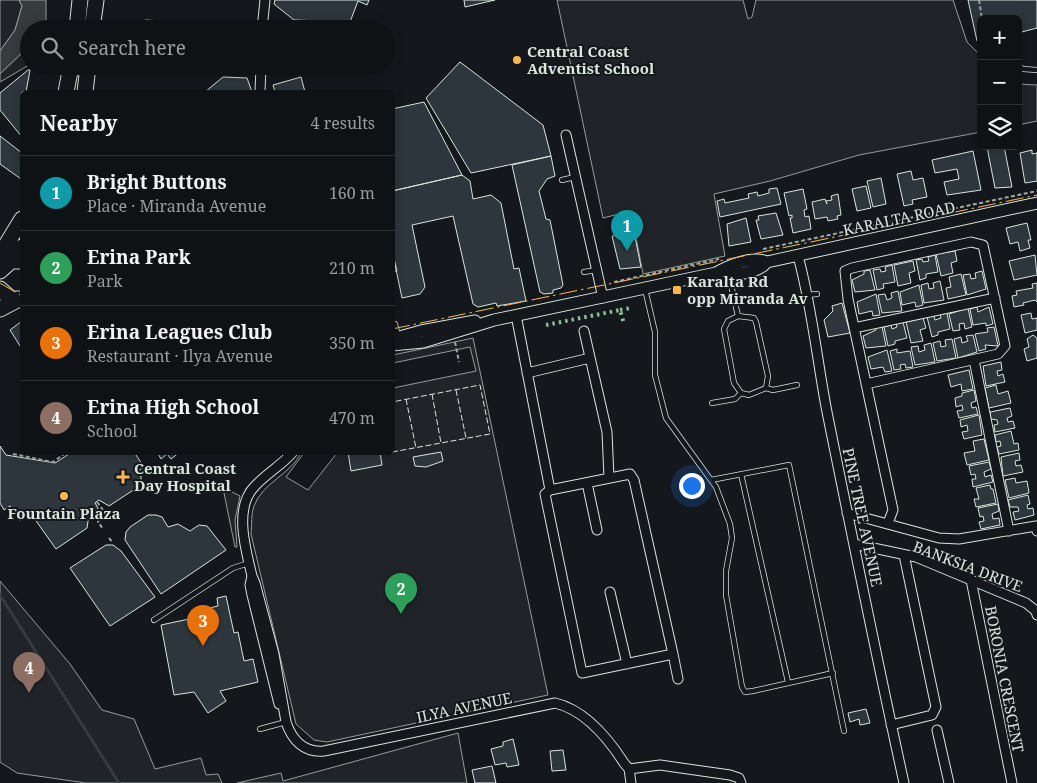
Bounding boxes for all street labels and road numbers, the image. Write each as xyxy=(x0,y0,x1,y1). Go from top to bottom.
street label: KARALTA ROAD xyxy=(841,196,957,240)
street label: PINE TREE AVENUE xyxy=(839,446,887,588)
street label: BANKSIA DRIVE xyxy=(910,536,1026,596)
street label: BORONIA CRESCENT xyxy=(981,604,1029,754)
street label: ILYA AVENUE xyxy=(414,687,514,727)

